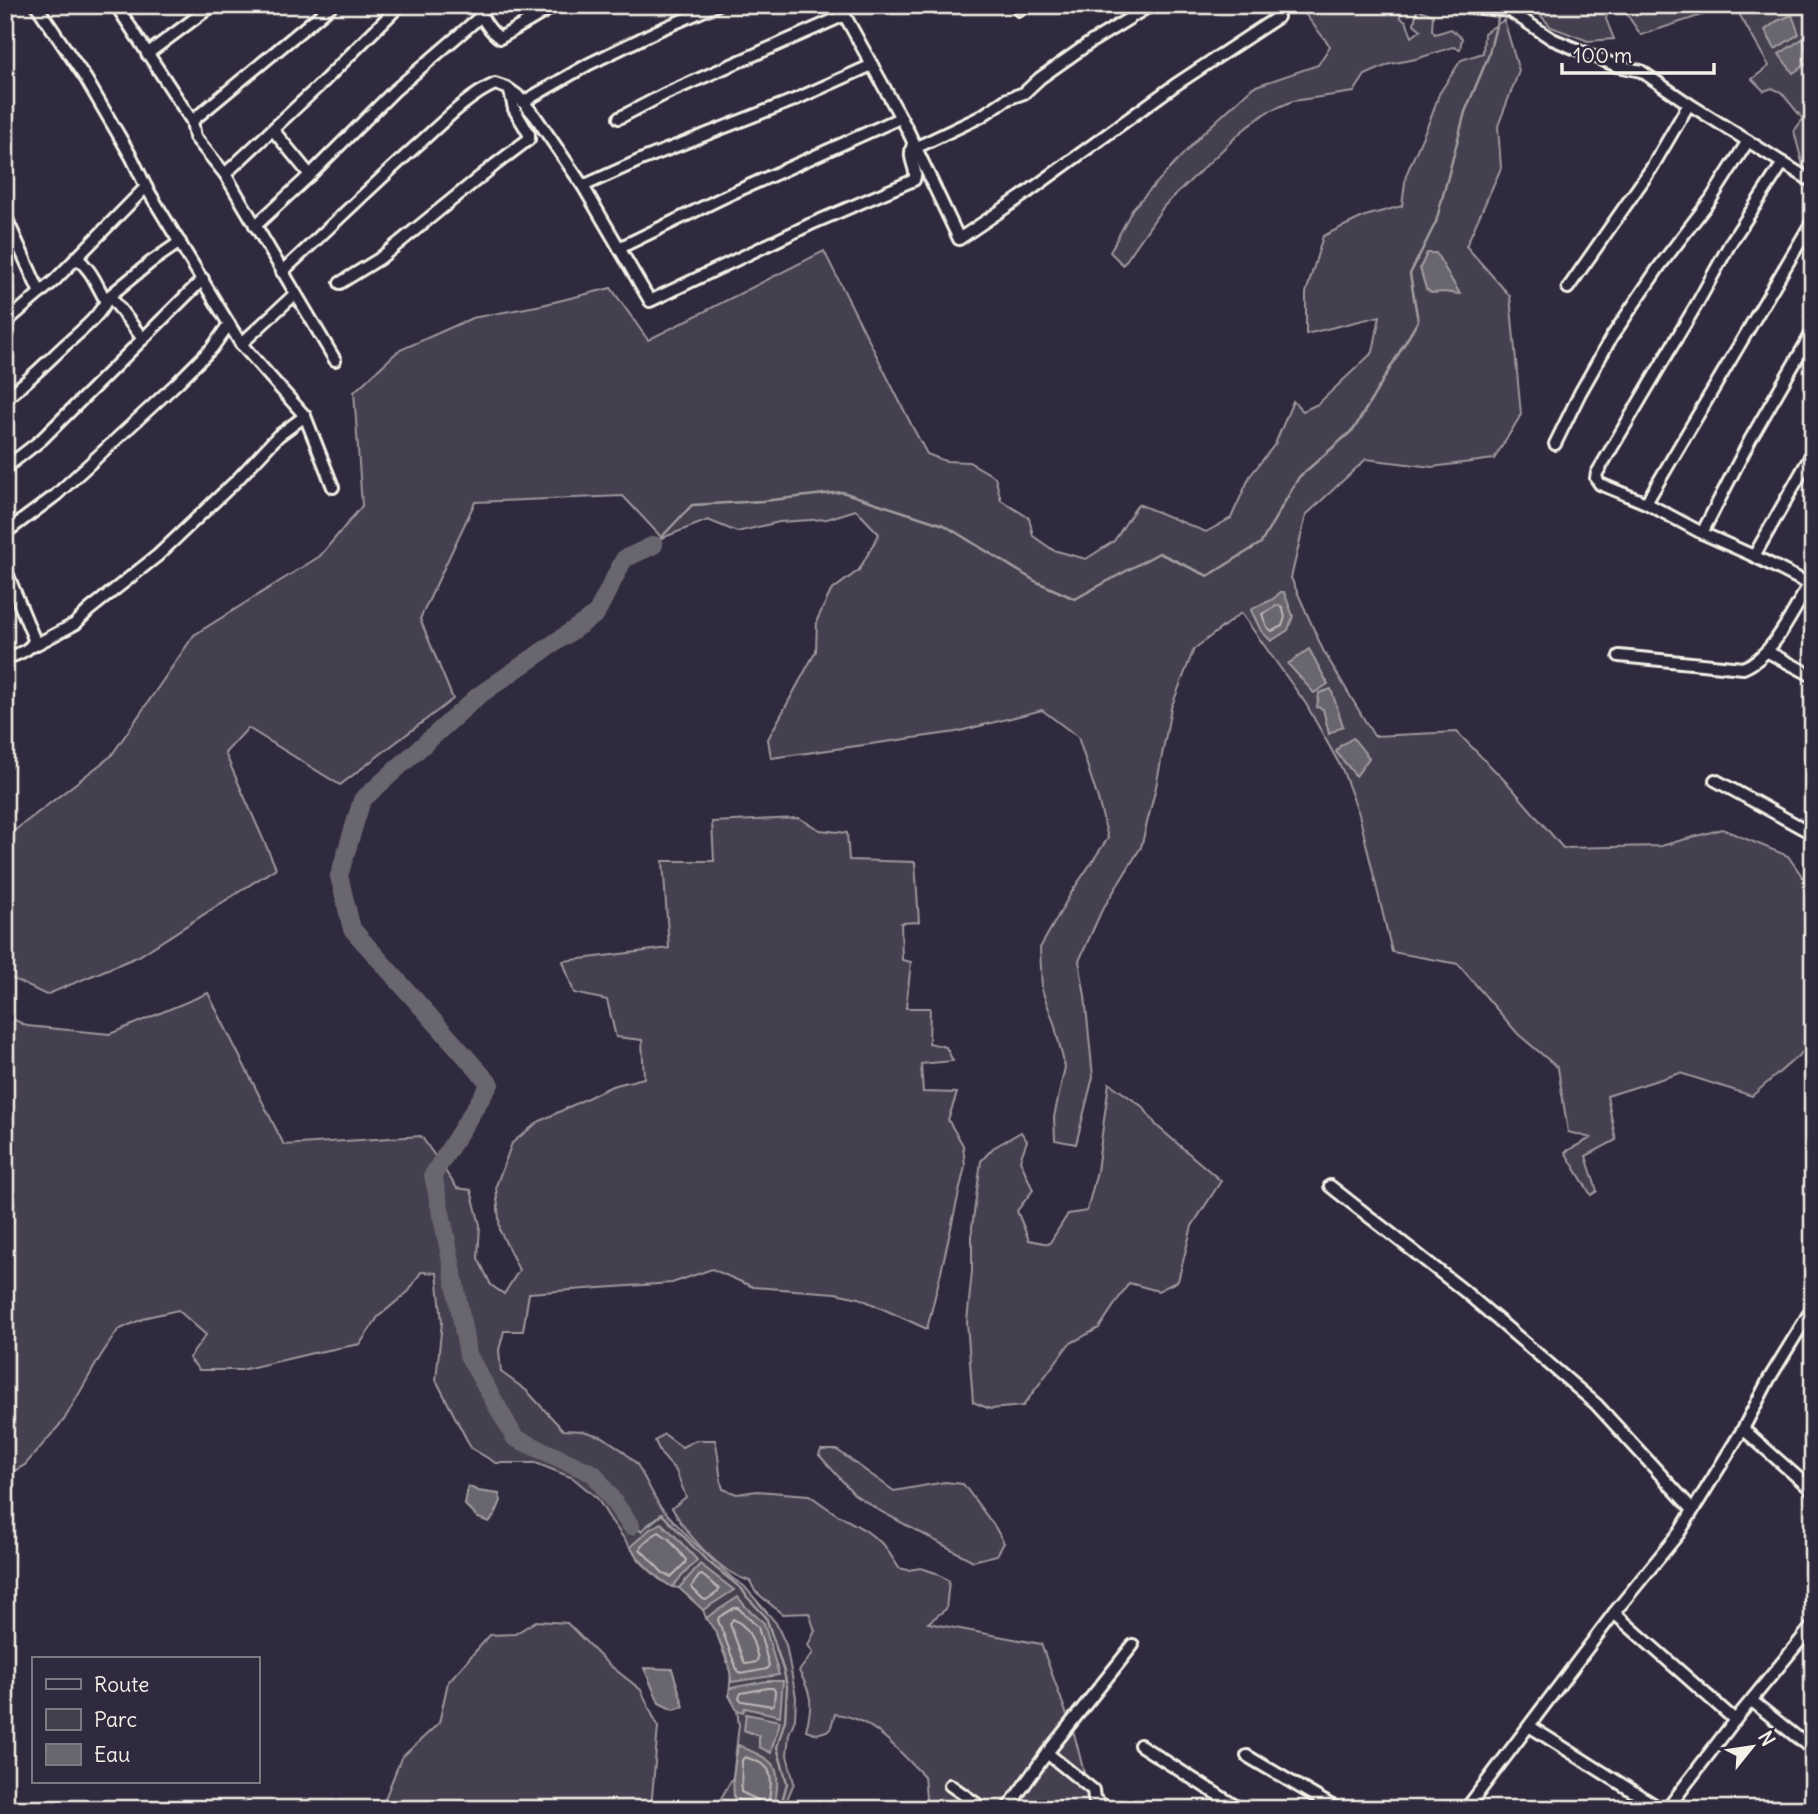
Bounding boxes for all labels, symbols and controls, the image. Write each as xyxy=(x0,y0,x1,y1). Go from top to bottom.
scale bar xyxy=(1562,32,1715,76)
text: 100 m xyxy=(1573,42,1632,69)
legend xyxy=(32,1657,259,1783)
text: Route xyxy=(94,1671,149,1698)
text: Parc xyxy=(94,1706,137,1733)
north arrow xyxy=(1716,1713,1786,1783)
text: N xyxy=(1753,1727,1780,1750)
text: Eau xyxy=(94,1741,130,1768)

